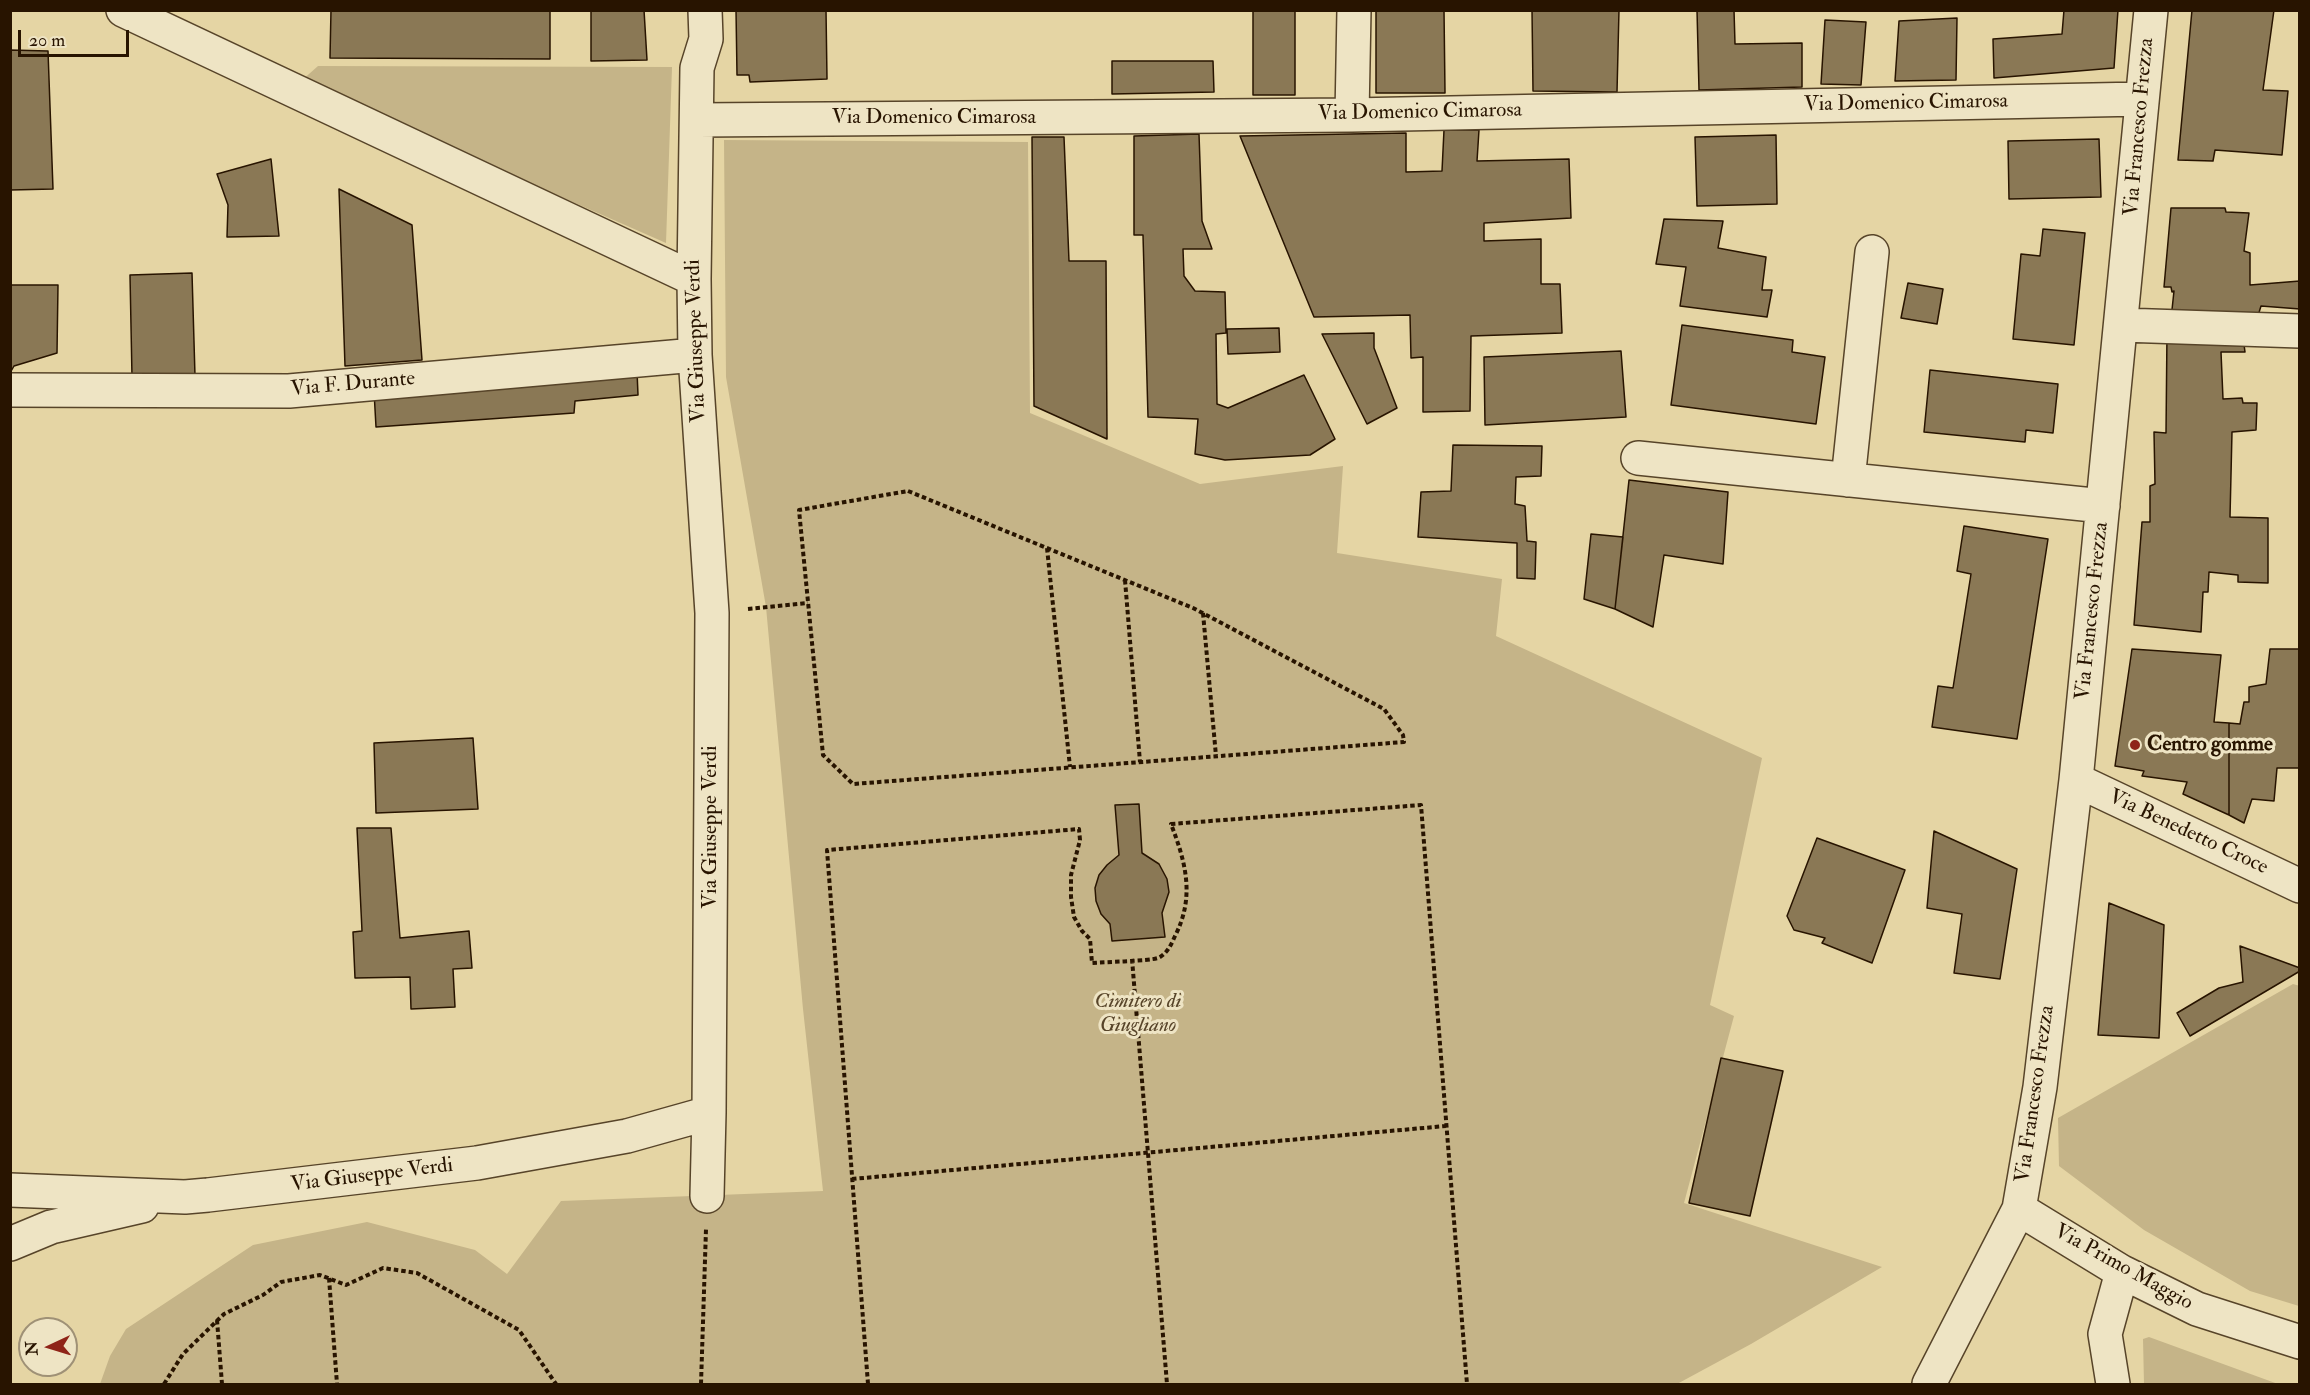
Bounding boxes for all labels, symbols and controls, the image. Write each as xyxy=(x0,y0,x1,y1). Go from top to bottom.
scale bar xyxy=(21,18,132,56)
text: 20 m xyxy=(29,29,65,52)
street label: Via Francesco Frezza xyxy=(2120,37,2160,217)
street label: Via Domenico Cimarosa xyxy=(1804,90,2008,118)
street label: Via Domenico Cimarosa xyxy=(1318,99,1522,127)
street label: Via Domenico Cimarosa xyxy=(832,105,1036,131)
street label: Via Giuseppe Verdi xyxy=(682,259,712,423)
street label: Via F. Durante xyxy=(290,367,416,403)
street label: Via Francesco Frezza xyxy=(2071,521,2115,701)
place label: Centro gomme xyxy=(2147,732,2273,758)
marker: Centro gomme xyxy=(2128,738,2142,752)
street label: Via Giuseppe Verdi xyxy=(698,745,724,909)
street label: Via Benedetto Croce xyxy=(2104,785,2272,881)
park label: Cimitero di Giugliano xyxy=(1095,989,1181,1039)
street label: Via Francesco Frezza xyxy=(2011,1004,2061,1184)
street label: Via Giuseppe Verdi xyxy=(289,1154,455,1198)
street label: Via Primo Maggio xyxy=(2049,1219,2197,1317)
north arrow xyxy=(18,1317,78,1377)
text: N xyxy=(22,1340,43,1356)

